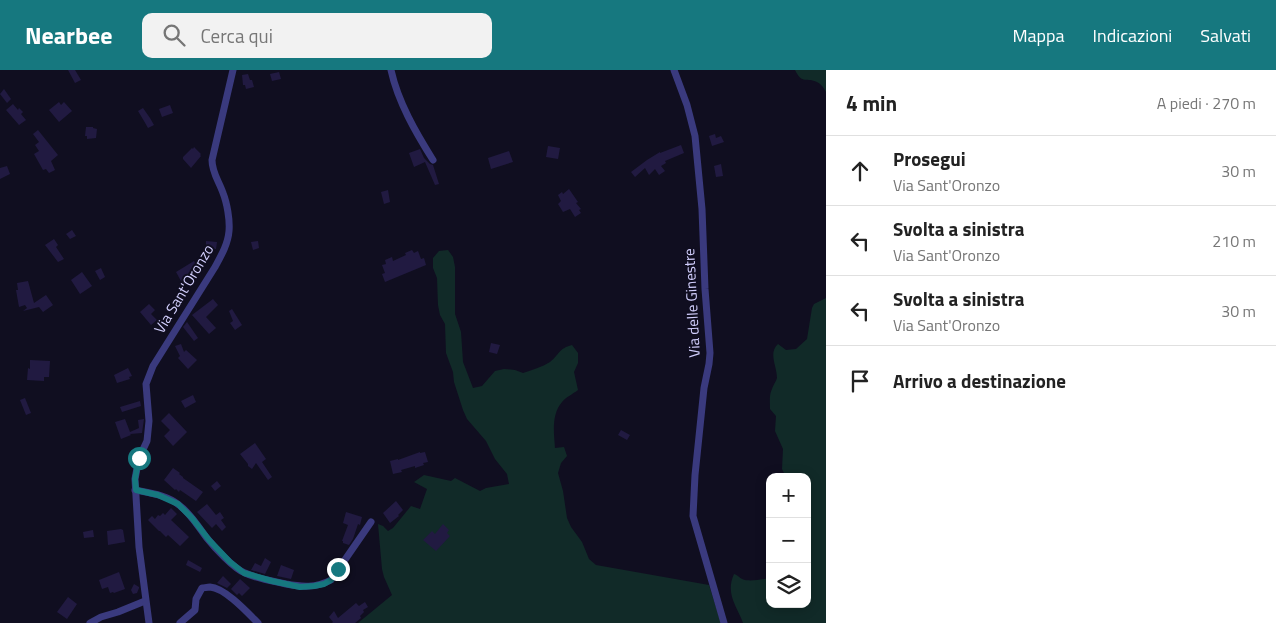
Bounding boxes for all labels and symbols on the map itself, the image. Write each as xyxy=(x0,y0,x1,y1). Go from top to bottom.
street label: Via Sant'Oronzo xyxy=(148,240,219,338)
street label: Via delle Ginestre xyxy=(677,248,706,358)
route start xyxy=(128,447,151,470)
route end xyxy=(327,558,350,581)

